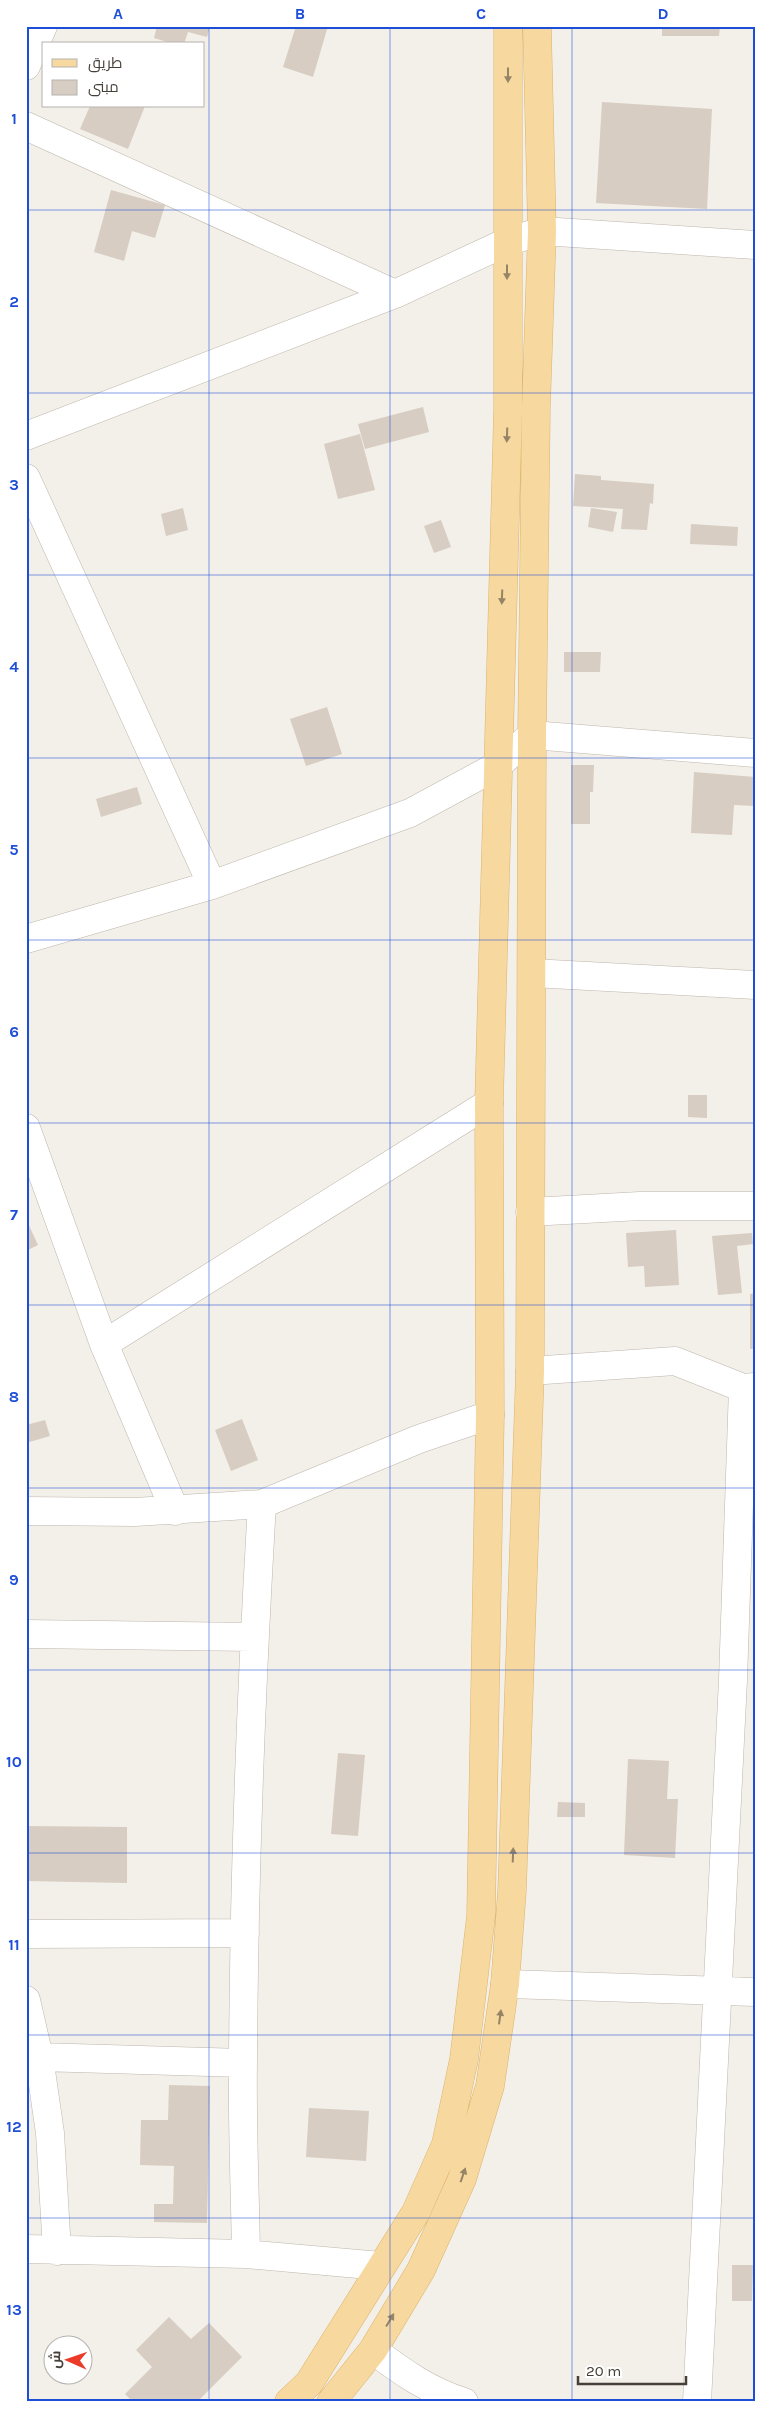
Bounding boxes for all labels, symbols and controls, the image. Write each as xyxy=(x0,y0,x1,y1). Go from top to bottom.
text: A xyxy=(113,4,123,23)
text: B xyxy=(295,4,305,23)
text: C xyxy=(476,4,486,23)
text: D xyxy=(658,4,669,23)
legend xyxy=(42,42,205,108)
text: طريق xyxy=(88,54,122,73)
one-way arrow xyxy=(504,67,512,83)
text: مبنى xyxy=(88,78,119,97)
text: 1 xyxy=(11,109,17,128)
one-way arrow xyxy=(504,265,512,281)
text: 2 xyxy=(9,292,19,311)
one-way arrow xyxy=(503,427,511,443)
text: 3 xyxy=(9,475,19,494)
one-way arrow xyxy=(498,590,506,606)
text: 4 xyxy=(9,657,19,676)
text: 5 xyxy=(9,840,19,859)
text: 6 xyxy=(9,1022,19,1041)
text: 7 xyxy=(10,1205,18,1224)
text: 8 xyxy=(9,1387,19,1406)
text: 9 xyxy=(9,1570,19,1589)
text: 10 xyxy=(6,1752,22,1771)
one-way arrow xyxy=(509,1847,517,1863)
text: 11 xyxy=(8,1935,20,1954)
one-way arrow xyxy=(497,2009,505,2025)
text: 12 xyxy=(6,2117,22,2136)
one-way arrow xyxy=(459,2167,467,2182)
text: 13 xyxy=(6,2300,22,2319)
one-way arrow xyxy=(386,2314,395,2327)
north arrow xyxy=(42,2336,92,2386)
text: ش xyxy=(47,2350,64,2369)
scale bar xyxy=(578,2353,686,2385)
text: 20 m xyxy=(586,2362,621,2380)

